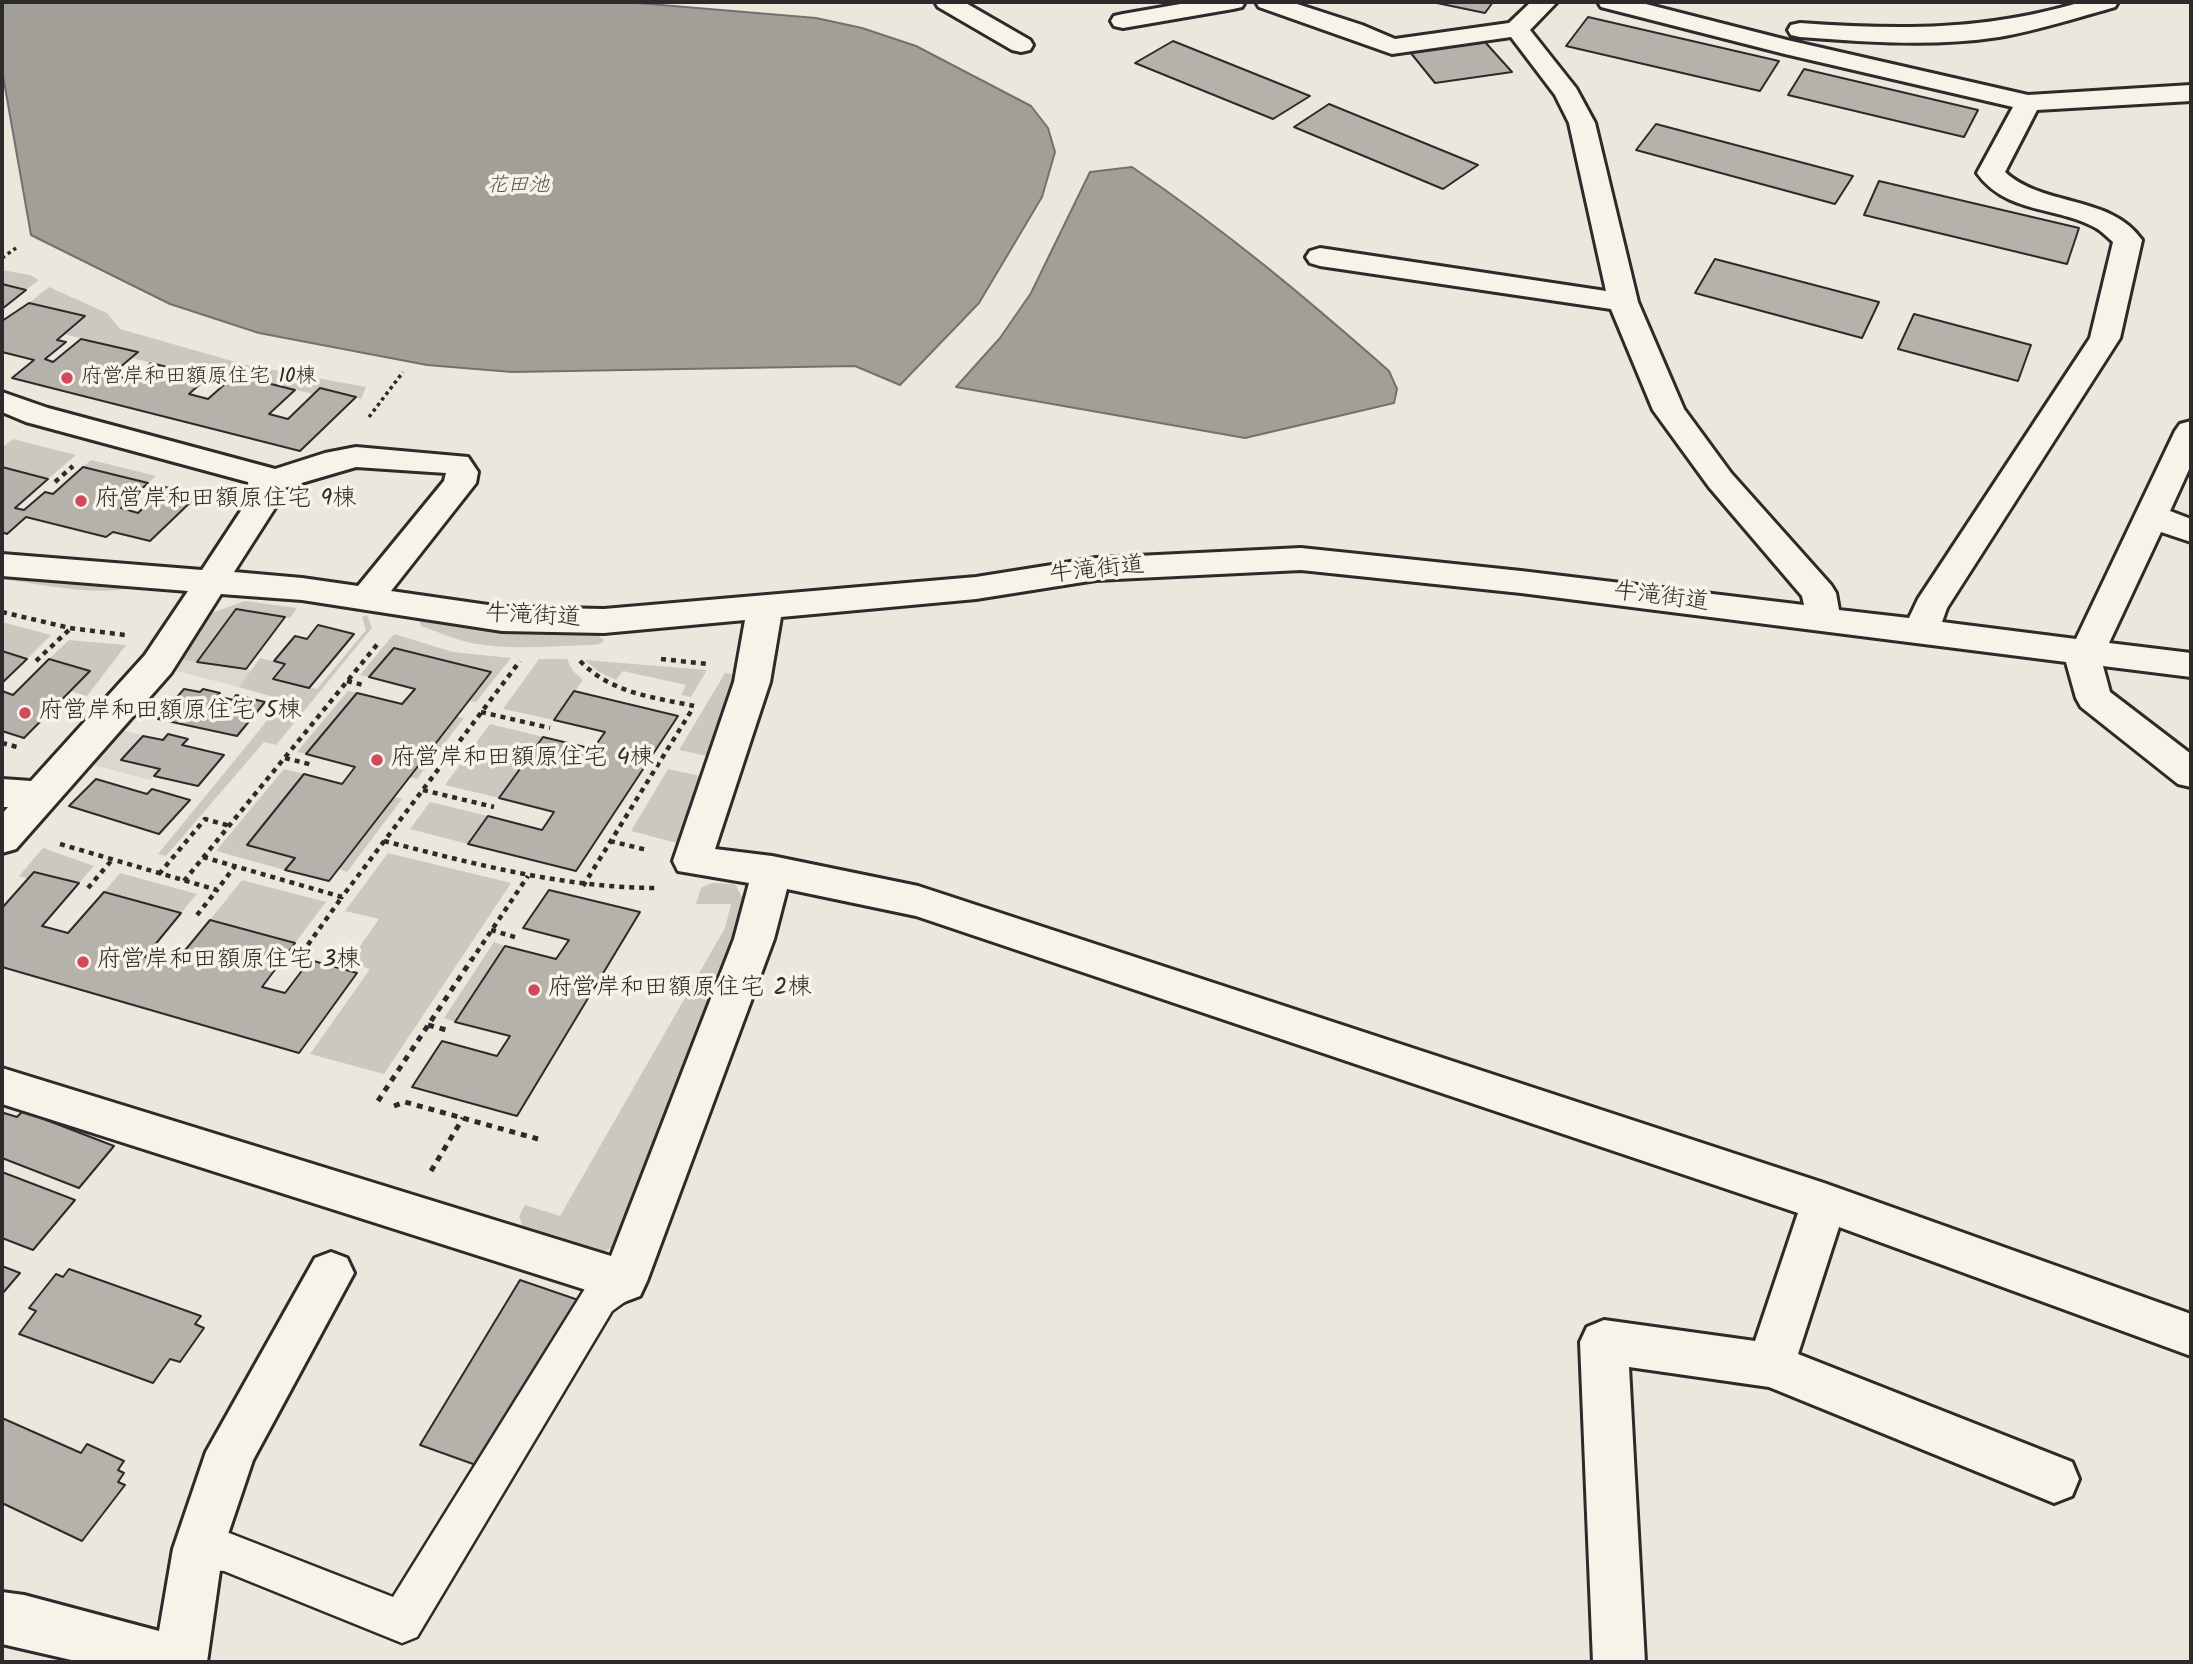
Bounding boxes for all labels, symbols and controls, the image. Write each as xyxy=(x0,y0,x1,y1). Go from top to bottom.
water label: 花田池 xyxy=(487,174,549,200)
place label: 府営岸和田額原住宅 10棟 xyxy=(81,365,317,391)
marker: 府営岸和田額原住宅 10棟 xyxy=(59,370,75,386)
place label: 府営岸和田額原住宅 9棟 xyxy=(95,487,356,515)
marker: 府営岸和田額原住宅 9棟 xyxy=(73,493,89,509)
street label: 牛滝街道 xyxy=(1048,553,1146,591)
street label: 牛滝街道 xyxy=(1612,579,1710,619)
street label: 牛滝街道 xyxy=(484,601,582,635)
place label: 府営岸和田額原住宅 5棟 xyxy=(39,699,302,727)
marker: 府営岸和田額原住宅 5棟 xyxy=(17,705,33,721)
place label: 府営岸和田額原住宅 4棟 xyxy=(391,746,654,774)
marker: 府営岸和田額原住宅 4棟 xyxy=(369,752,385,768)
place label: 府営岸和田額原住宅 3棟 xyxy=(97,948,360,976)
marker: 府営岸和田額原住宅 3棟 xyxy=(75,954,91,970)
place label: 府営岸和田額原住宅 2棟 xyxy=(548,976,812,1004)
marker: 府営岸和田額原住宅 2棟 xyxy=(526,982,542,998)

